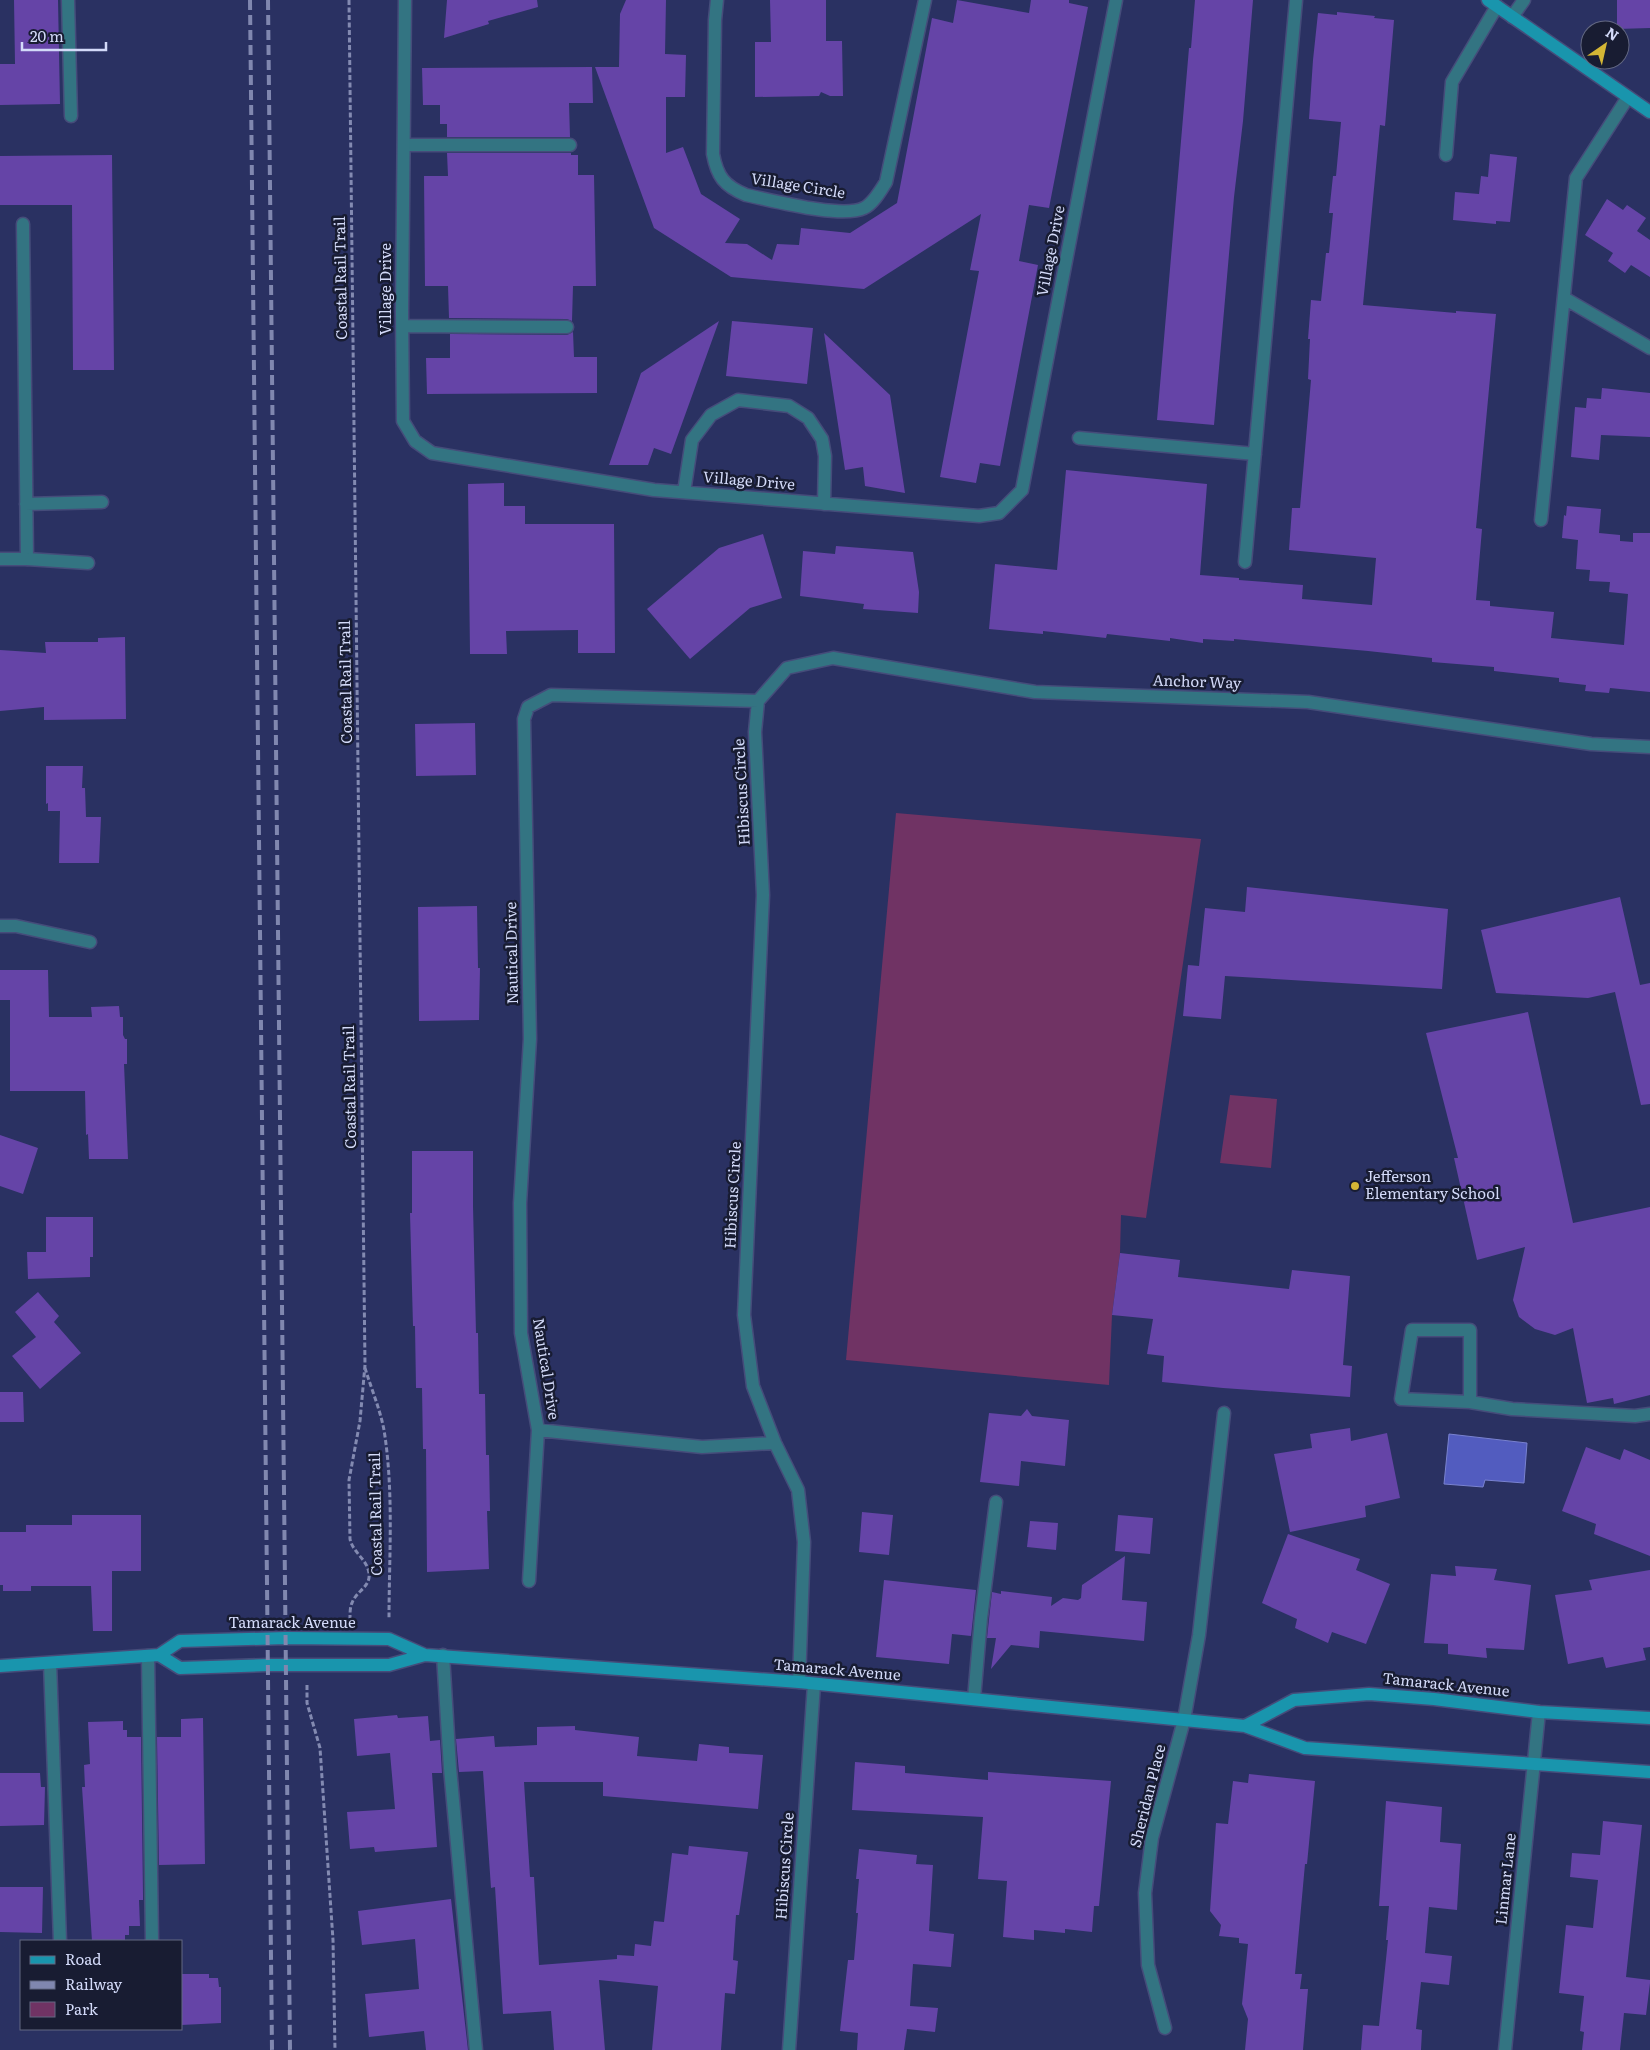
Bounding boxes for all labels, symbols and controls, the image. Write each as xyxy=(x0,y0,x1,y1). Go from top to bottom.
scale bar xyxy=(22,20,106,52)
north arrow xyxy=(1580,20,1630,70)
text: N xyxy=(1602,22,1623,45)
text: 20 m xyxy=(30,24,64,47)
street label: Village Circle xyxy=(749,166,847,203)
street label: Village Drive xyxy=(1029,203,1070,298)
street label: Coastal Rail Trail xyxy=(327,216,352,340)
street label: Village Drive xyxy=(373,243,396,335)
street label: Village Drive xyxy=(702,464,796,495)
street label: Coastal Rail Trail xyxy=(332,620,357,744)
street label: Anchor Way xyxy=(1152,667,1242,694)
street label: Hibiscus Circle xyxy=(726,738,755,846)
street label: Nautical Drive xyxy=(498,901,523,1005)
street label: Coastal Rail Trail xyxy=(336,1025,361,1149)
street label: Hibiscus Circle xyxy=(717,1140,746,1249)
place label: Jefferson Elementary School xyxy=(1365,1164,1500,1204)
marker: Jefferson Elementary School xyxy=(1349,1180,1361,1192)
street label: Nautical Drive xyxy=(528,1316,567,1421)
street label: Coastal Rail Trail xyxy=(362,1452,387,1576)
street label: Tamarack Avenue xyxy=(228,1610,356,1633)
street label: Tamarack Avenue xyxy=(773,1651,902,1686)
street label: Tamarack Avenue xyxy=(1381,1665,1511,1702)
street label: Sheridan Place xyxy=(1123,1741,1171,1850)
street label: Hibiscus Circle xyxy=(768,1811,799,1920)
street label: Linmar Lane xyxy=(1488,1832,1521,1926)
legend xyxy=(20,1940,182,2030)
text: Road xyxy=(65,1947,101,1970)
text: Railway xyxy=(65,1972,123,1995)
text: Park xyxy=(65,1997,99,2020)

